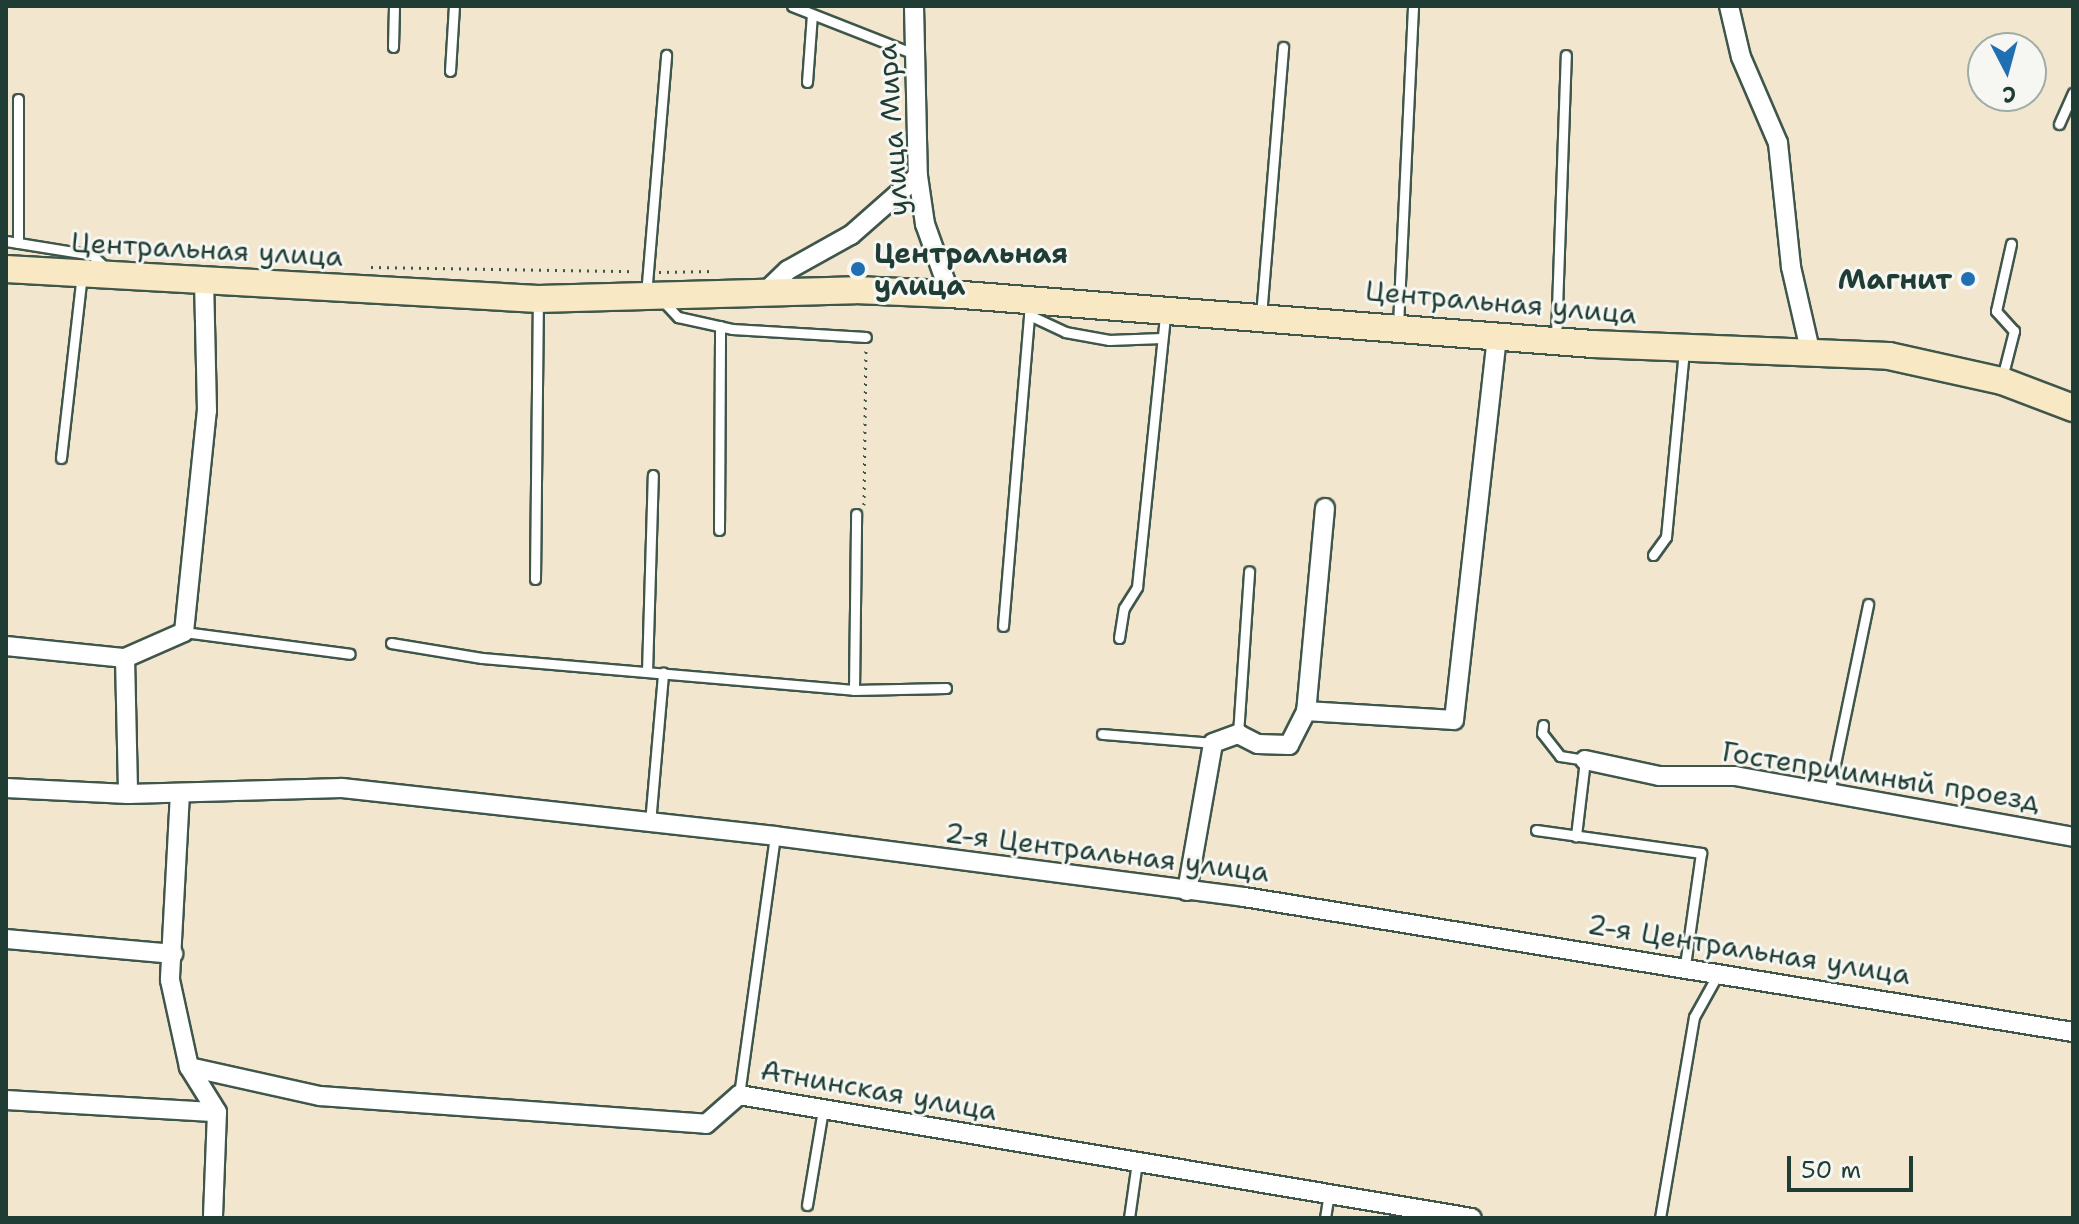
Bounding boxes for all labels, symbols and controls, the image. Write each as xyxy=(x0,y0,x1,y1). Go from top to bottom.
north arrow xyxy=(1967,32,2047,112)
street label: улица Мира xyxy=(869,43,915,217)
text: С xyxy=(2001,79,2018,110)
street label: Центральная улица xyxy=(70,225,344,273)
place label: Центральная улица xyxy=(874,236,1068,302)
marker: Центральная улица xyxy=(849,260,867,278)
place label: Магнит xyxy=(1838,262,1952,296)
marker: Магнит xyxy=(1959,270,1977,288)
street label: Центральная улица xyxy=(1364,273,1638,331)
street label: Гостеприимный проезд xyxy=(1720,734,2042,818)
street label: 2-я Центральная улица xyxy=(943,815,1271,889)
street label: 2-я Центральная улица xyxy=(1585,907,1913,991)
street label: Атнинская улица xyxy=(758,1053,1000,1127)
scale bar xyxy=(1791,1140,1917,1190)
text: 50 m xyxy=(1801,1154,1861,1186)

